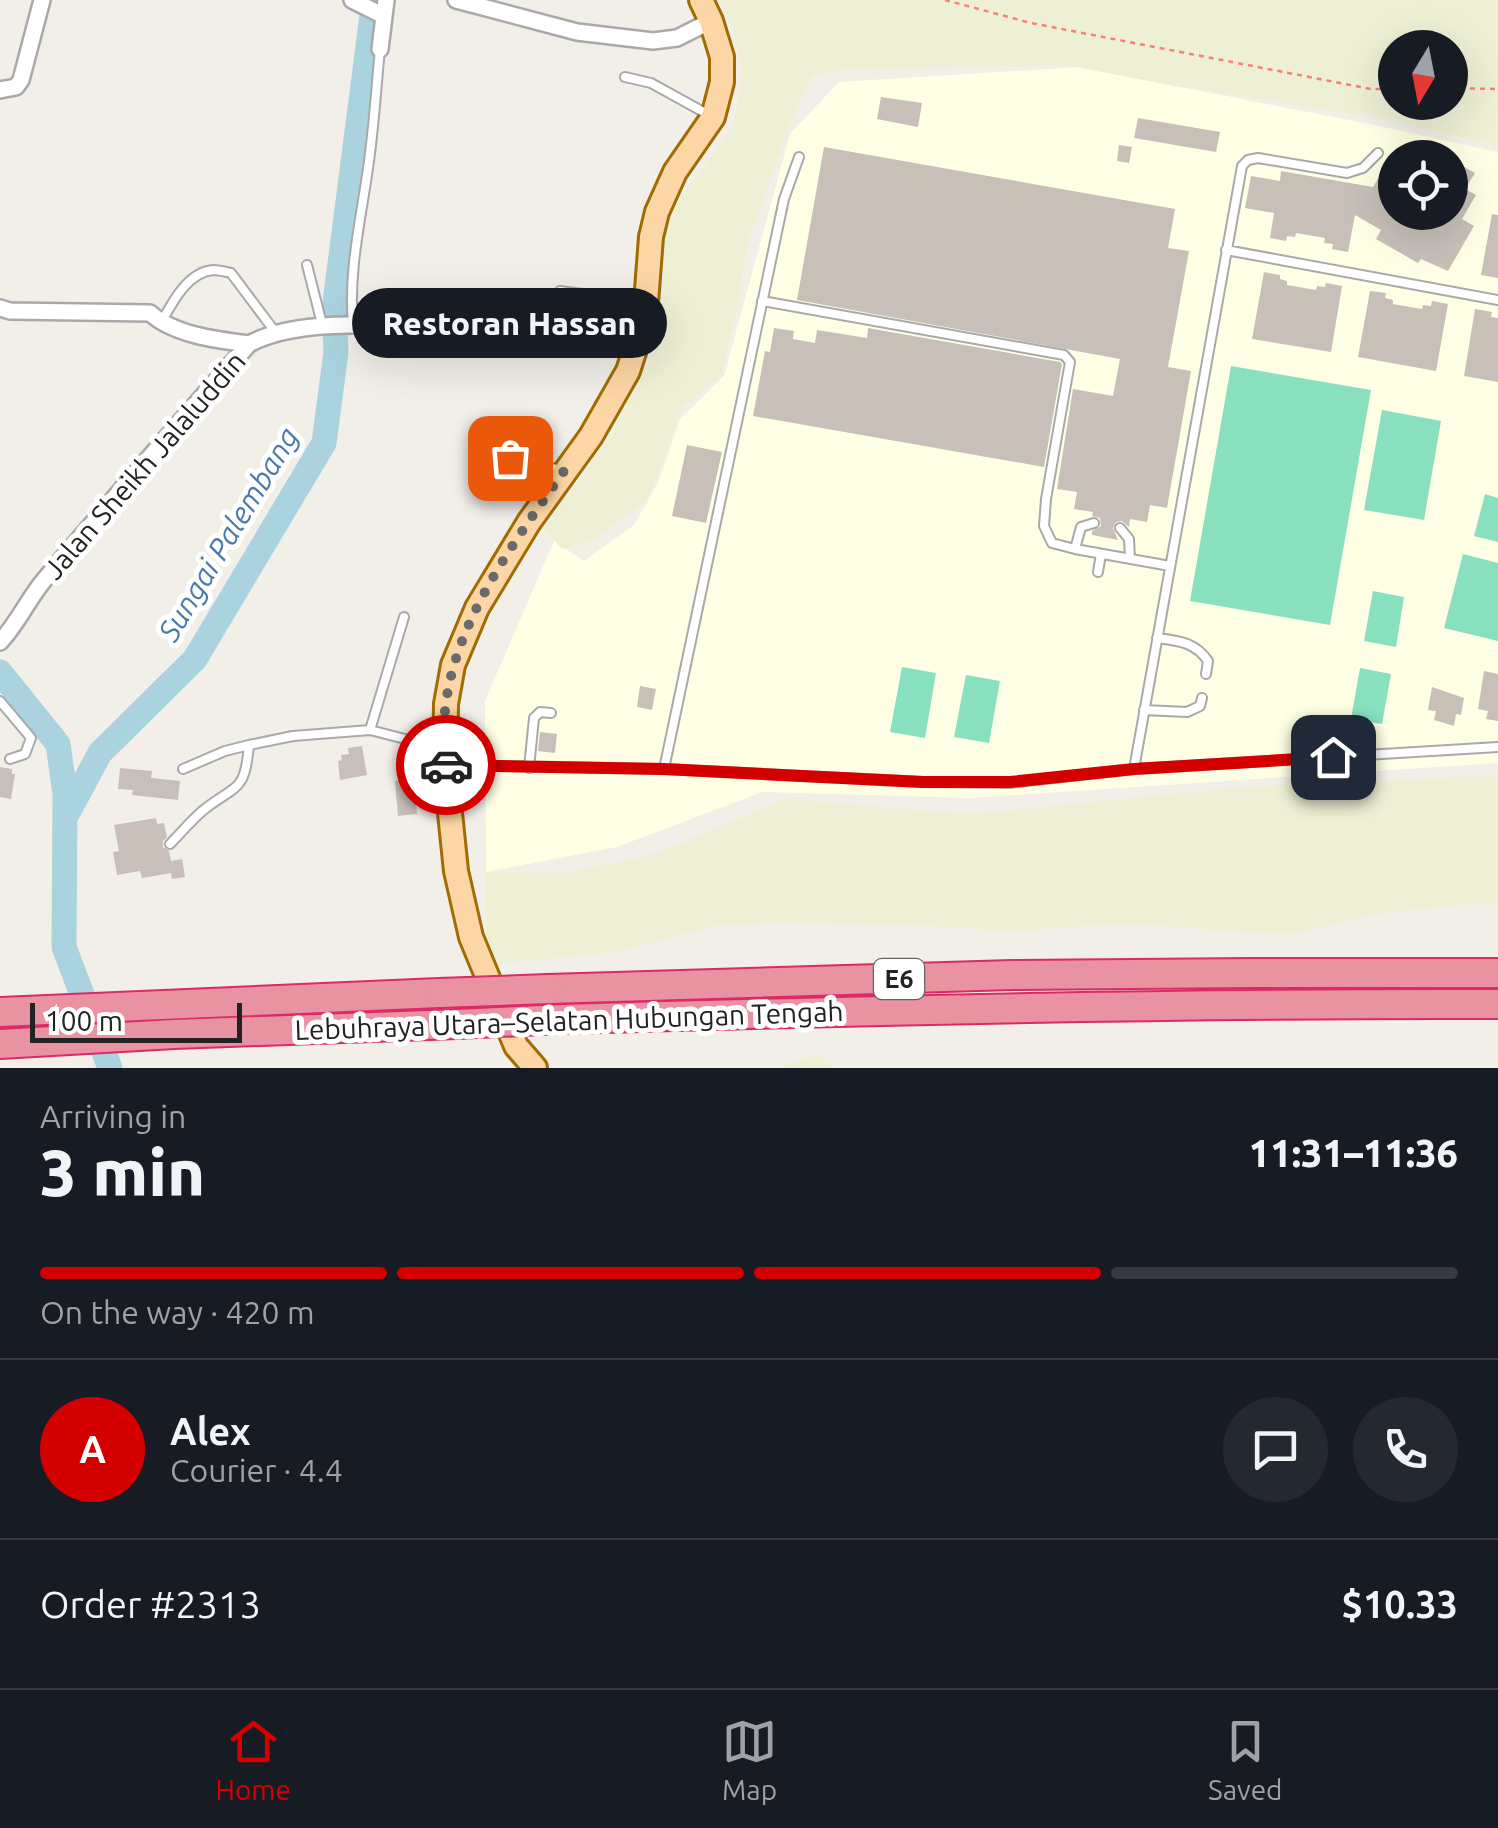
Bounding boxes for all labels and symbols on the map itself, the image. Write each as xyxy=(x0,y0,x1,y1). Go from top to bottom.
north arrow xyxy=(1378,30,1468,120)
callout: Restoran Hassan xyxy=(352,288,668,358)
street label: Jalan Sheikh Jalaluddin xyxy=(37,345,251,585)
pin xyxy=(468,416,553,501)
water label: Sungai Palembang xyxy=(150,421,305,648)
courier xyxy=(396,715,496,815)
pin xyxy=(1291,715,1376,800)
road number: E6 xyxy=(874,959,924,999)
street label: Lebuhraya Utara–Selatan Hubungan Tengah xyxy=(294,995,844,1045)
scale bar xyxy=(30,998,242,1042)

